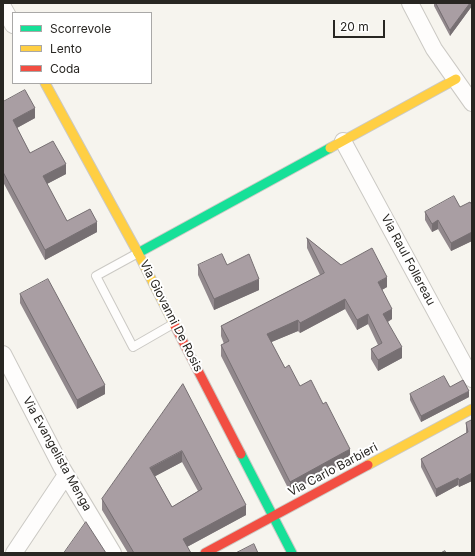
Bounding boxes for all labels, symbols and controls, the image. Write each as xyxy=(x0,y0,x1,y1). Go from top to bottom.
legend xyxy=(12,12,152,84)
scale bar xyxy=(335,12,387,38)
text: 20 m xyxy=(340,19,369,34)
text: Scorrevole xyxy=(50,21,111,36)
text: Lento xyxy=(50,41,82,56)
text: Coda xyxy=(50,61,80,76)
street label: Via Raul Follereau xyxy=(378,212,438,308)
street label: Via Giovanni De Rosis xyxy=(137,258,205,374)
street label: Via Evangelista Menga xyxy=(20,394,94,514)
street label: Via Carlo Barbieri xyxy=(286,440,380,500)

